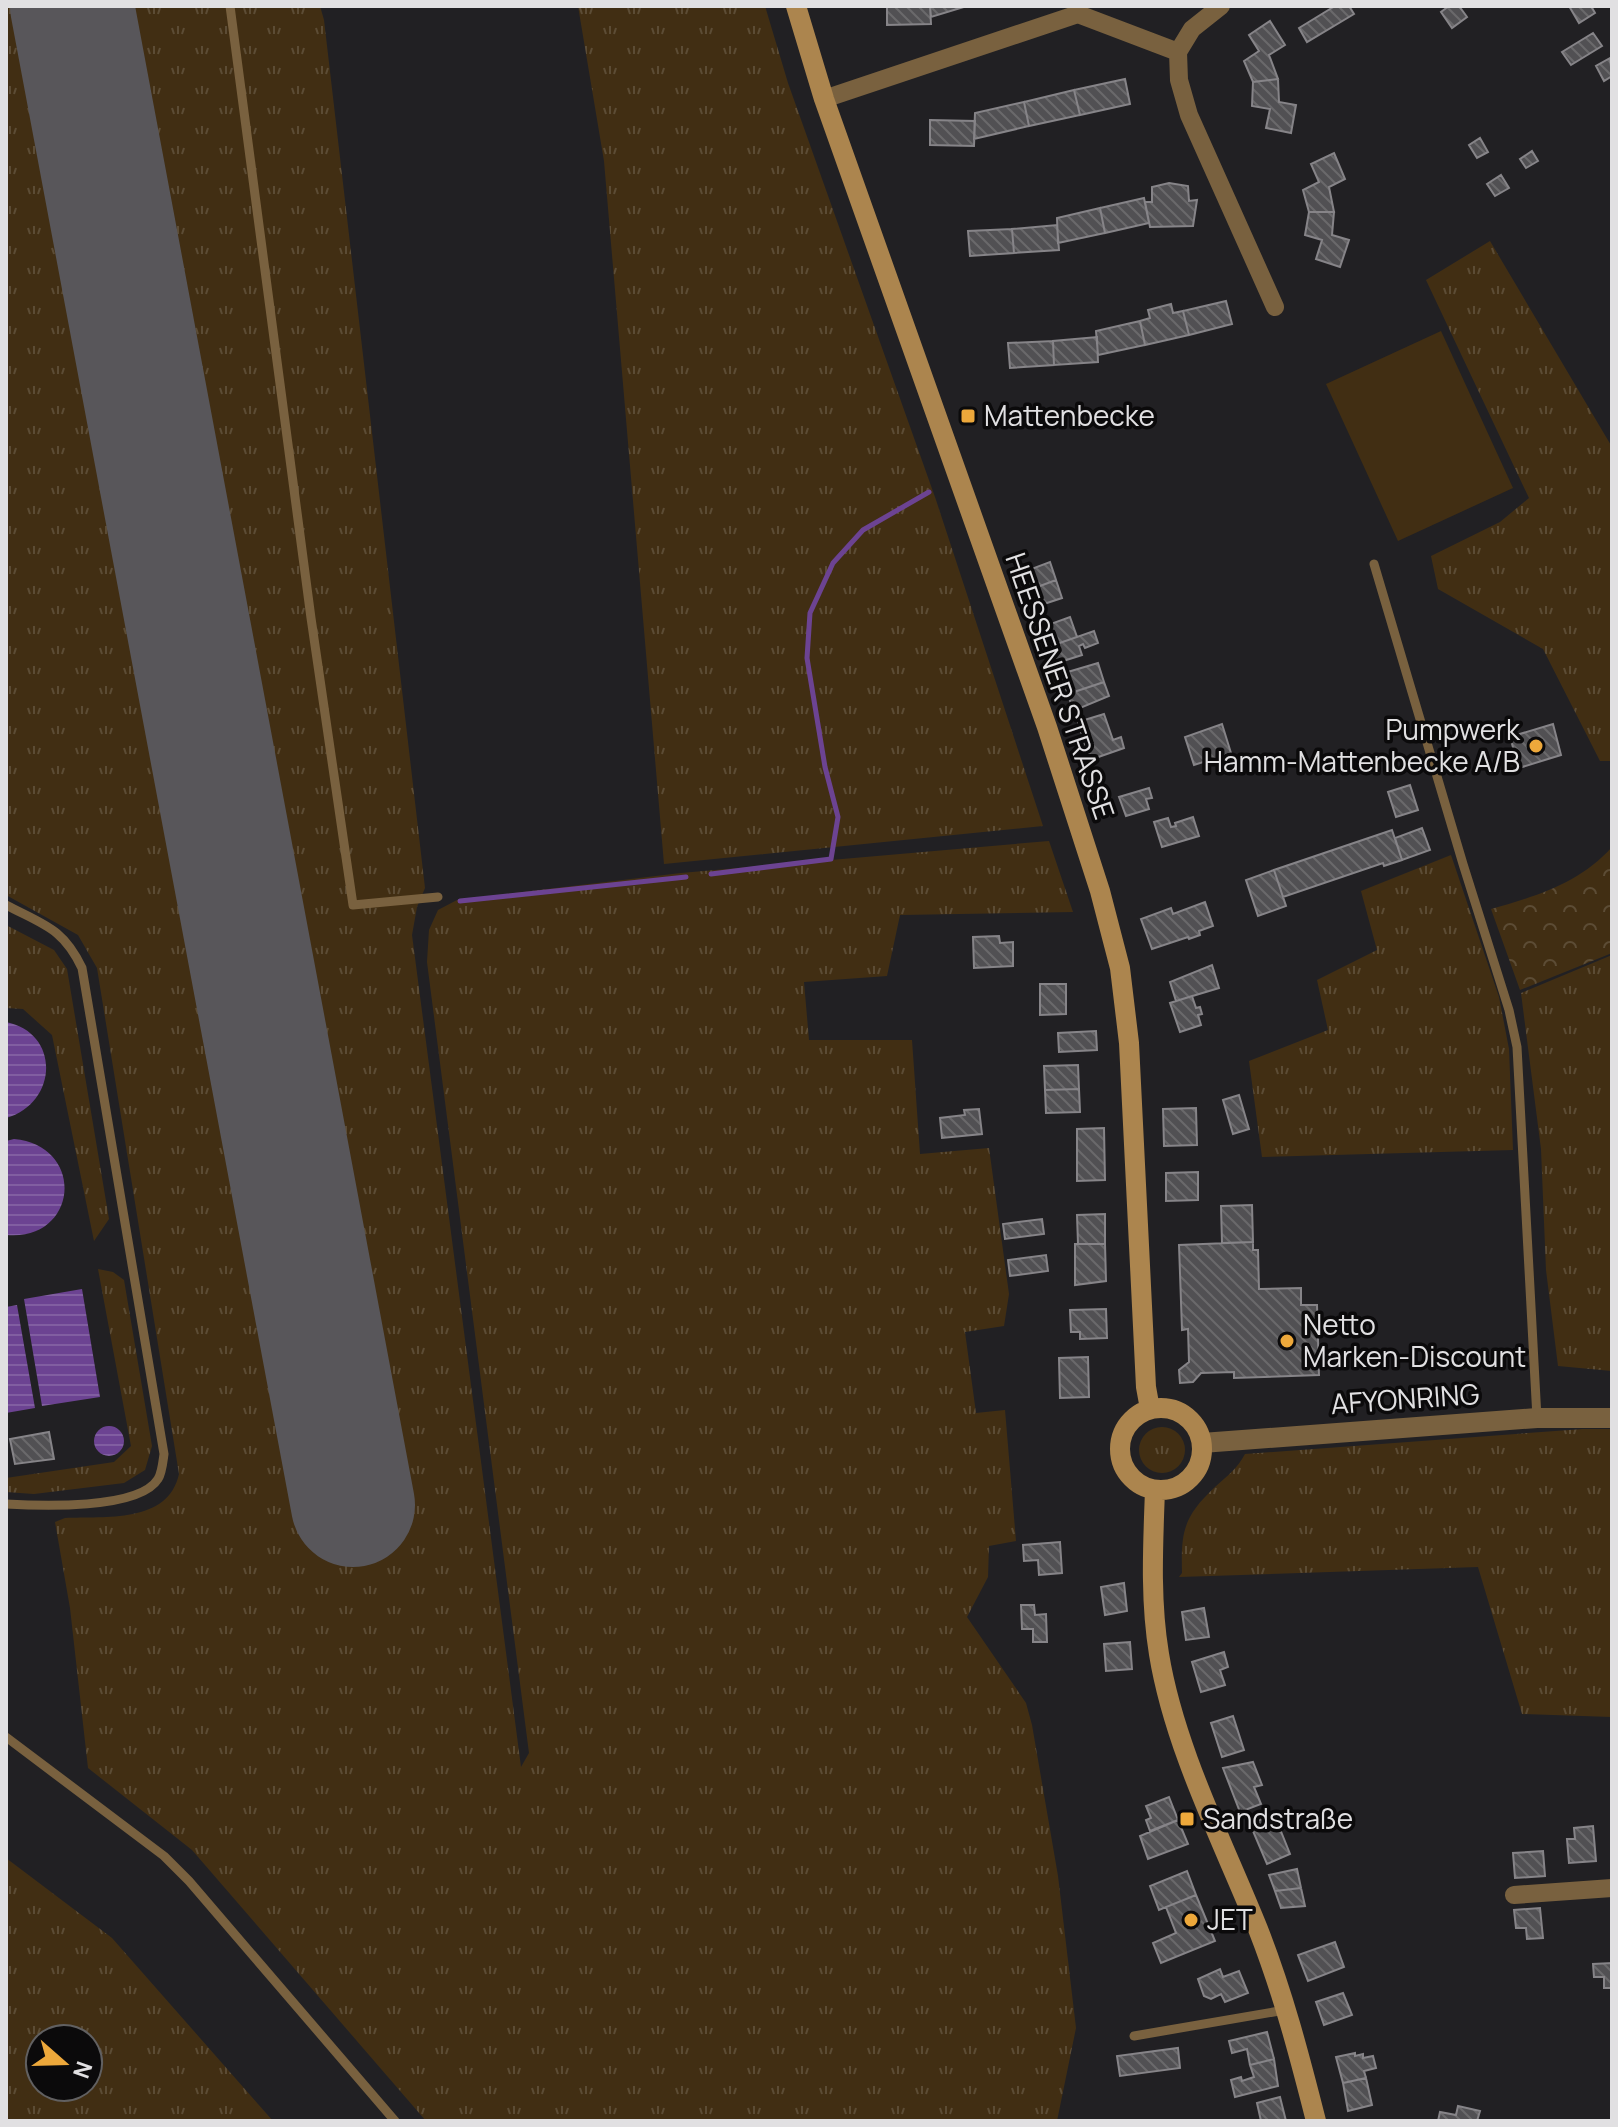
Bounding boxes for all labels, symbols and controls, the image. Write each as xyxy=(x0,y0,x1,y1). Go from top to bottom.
place label: Mattenbecke xyxy=(984,396,1155,434)
marker: Mattenbecke xyxy=(959,407,977,425)
street label: HEESSENER STRASSE xyxy=(998,547,1124,824)
place label: Pumpwerk Hamm-Mattenbecke A/B xyxy=(1204,710,1521,780)
marker: Pumpwerk Hamm-Mattenbecke A/B xyxy=(1527,737,1545,755)
place label: Netto Marken-Discount xyxy=(1303,1305,1526,1375)
marker: Netto Marken-Discount xyxy=(1278,1332,1296,1350)
street label: AFYONRING xyxy=(1329,1374,1480,1422)
place label: Sandstraße xyxy=(1203,1799,1353,1837)
marker: Sandstraße xyxy=(1178,1810,1196,1828)
place label: JET xyxy=(1207,1900,1253,1938)
marker: JET xyxy=(1182,1911,1200,1929)
north arrow xyxy=(24,2023,104,2103)
text: N xyxy=(66,2057,100,2082)

